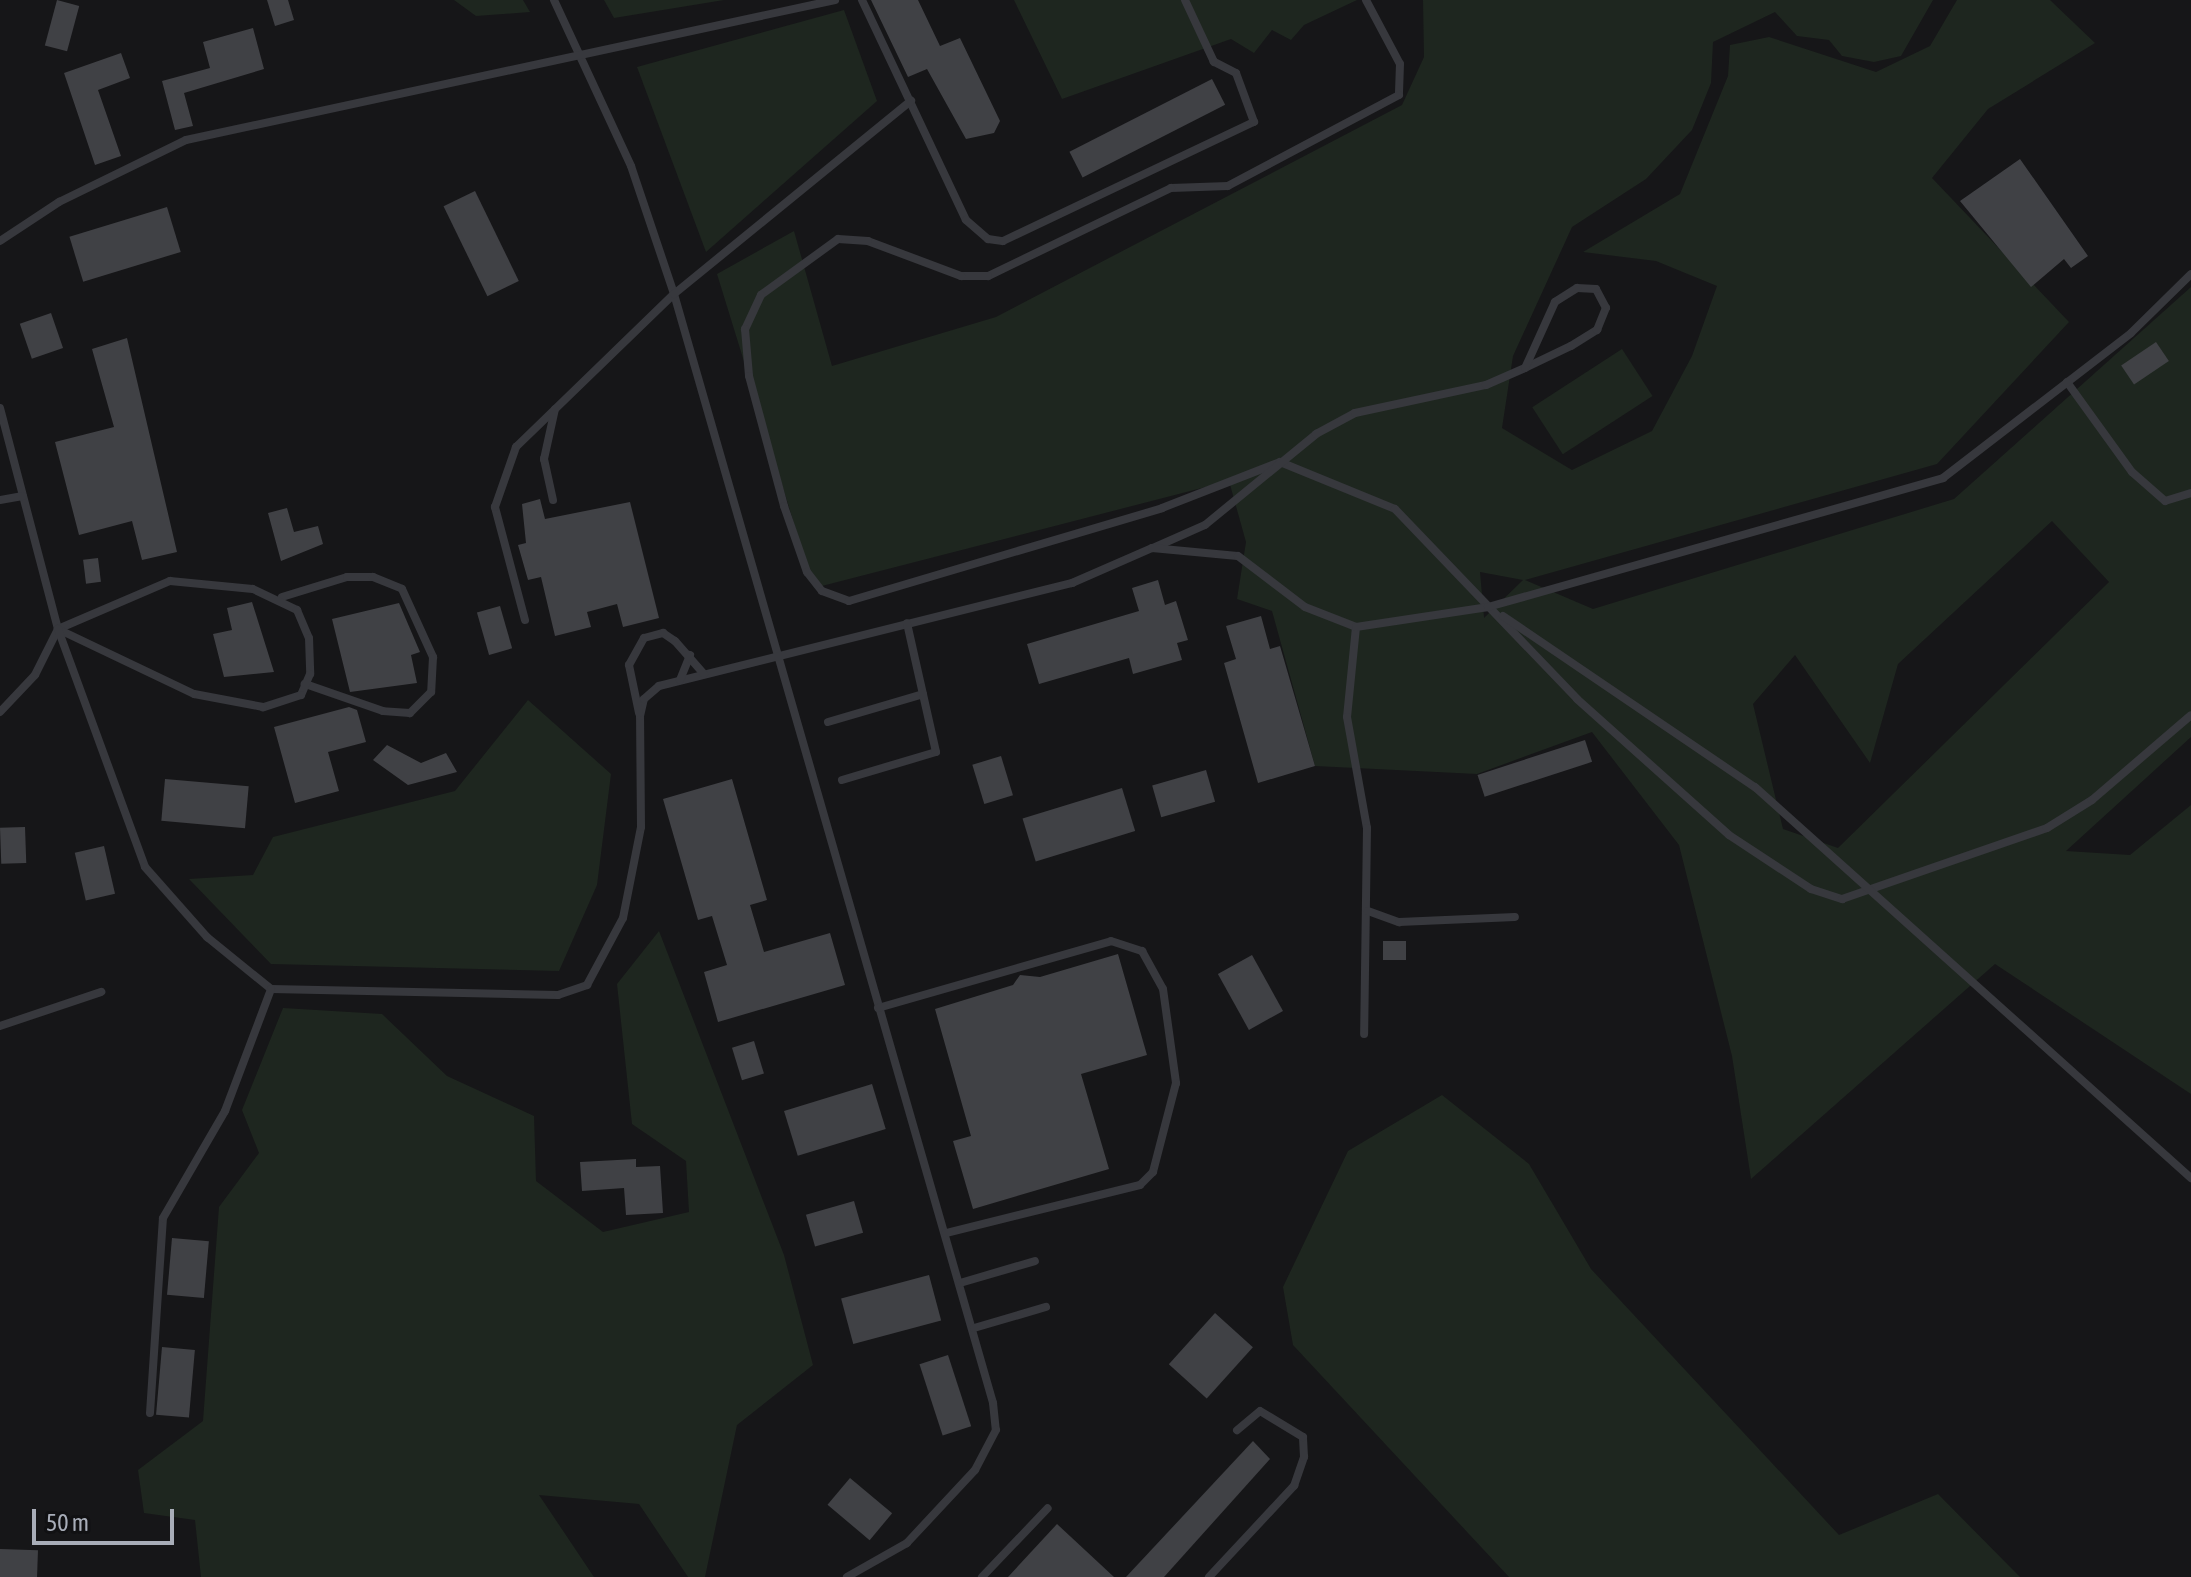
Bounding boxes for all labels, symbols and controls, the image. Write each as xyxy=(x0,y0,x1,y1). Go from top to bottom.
scale bar xyxy=(36,1493,178,1543)
text: 50 m xyxy=(46,1509,89,1536)

